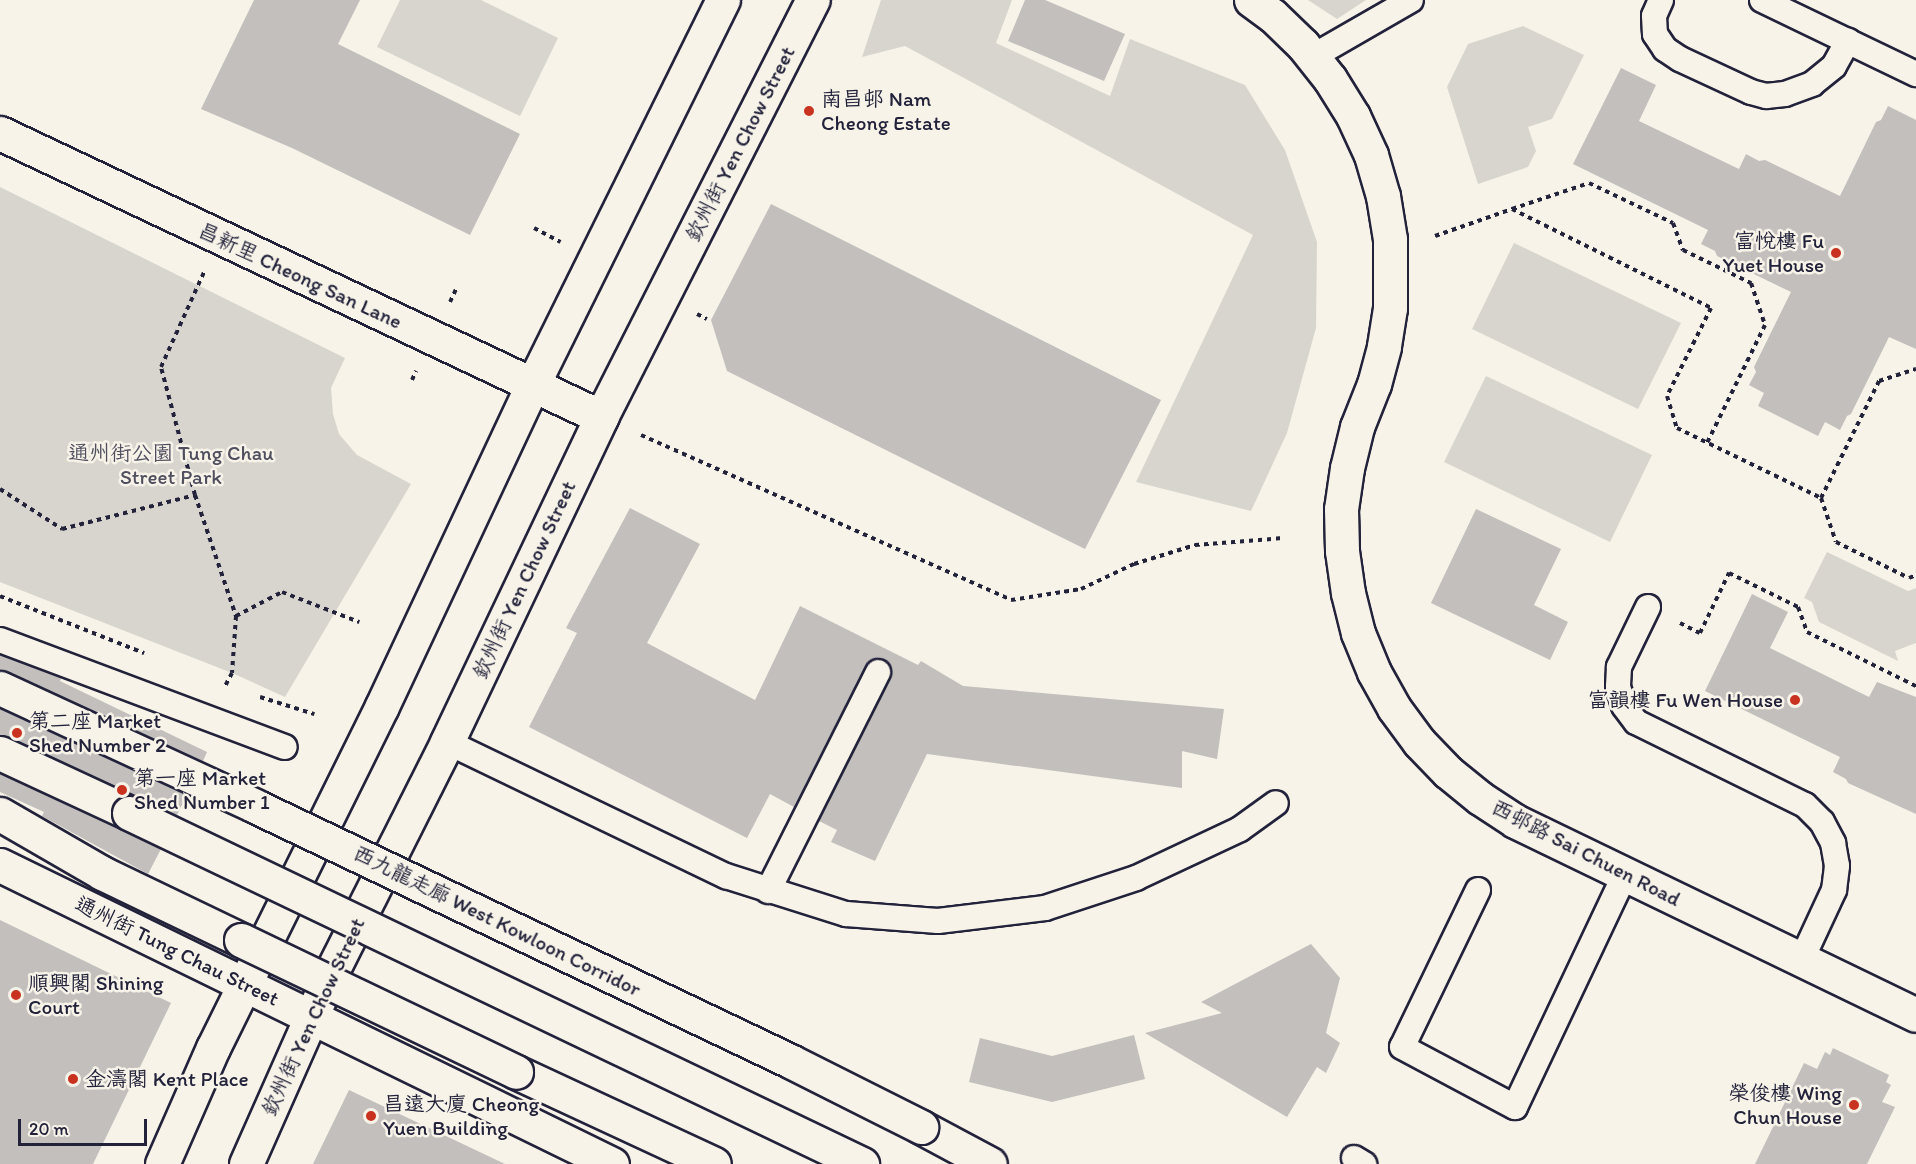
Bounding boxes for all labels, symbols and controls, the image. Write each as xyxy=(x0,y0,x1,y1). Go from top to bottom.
street label: 欽州街 Yen Chow Street xyxy=(680,42,800,246)
place label: 南昌邨 Nam Cheong Estate xyxy=(821,86,951,136)
marker: 南昌邨 Nam Cheong Estate xyxy=(802,104,816,118)
street label: 昌新里 Cheong San Lane xyxy=(194,218,406,334)
place label: 富悅樓 Fu Yuet House xyxy=(1722,228,1824,278)
marker: 富悅樓 Fu Yuet House xyxy=(1829,246,1843,260)
park label: 通州街公園 Tung Chau Street Park xyxy=(68,440,274,490)
street label: 欽州街 Yen Chow Street xyxy=(467,477,581,683)
place label: 富韻樓 Fu Wen House xyxy=(1588,687,1783,713)
marker: 富韻樓 Fu Wen House xyxy=(1788,693,1802,707)
place label: 第二座 Market Shed Number 2 xyxy=(29,708,167,758)
marker: 第二座 Market Shed Number 2 xyxy=(10,726,24,740)
place label: 第一座 Market Shed Number 1 xyxy=(134,765,270,815)
marker: 第一座 Market Shed Number 1 xyxy=(115,783,129,797)
street label: 西邨路 Sai Chuen Road xyxy=(1488,795,1684,911)
street label: 西九龍走廊 West Kowloon Corridor xyxy=(349,840,645,1002)
street label: 通州街 Tung Chau Street xyxy=(71,891,283,1011)
street label: 欽州街 Yen Chow Street xyxy=(256,914,370,1120)
place label: 順興閣 Shining Court xyxy=(28,970,163,1020)
marker: 順興閣 Shining Court xyxy=(9,988,23,1002)
place label: 金濤閣 Kent Place xyxy=(85,1066,249,1092)
marker: 金濤閣 Kent Place xyxy=(66,1072,80,1086)
place label: 榮俊樓 Wing Chun House xyxy=(1728,1080,1842,1130)
place label: 昌遠大廈 Cheong Yuen Building xyxy=(383,1091,539,1141)
marker: 榮俊樓 Wing Chun House xyxy=(1847,1098,1861,1112)
scale bar xyxy=(21,1107,150,1145)
marker: 昌遠大廈 Cheong Yuen Building xyxy=(364,1109,378,1123)
text: 20 m xyxy=(29,1118,69,1140)

